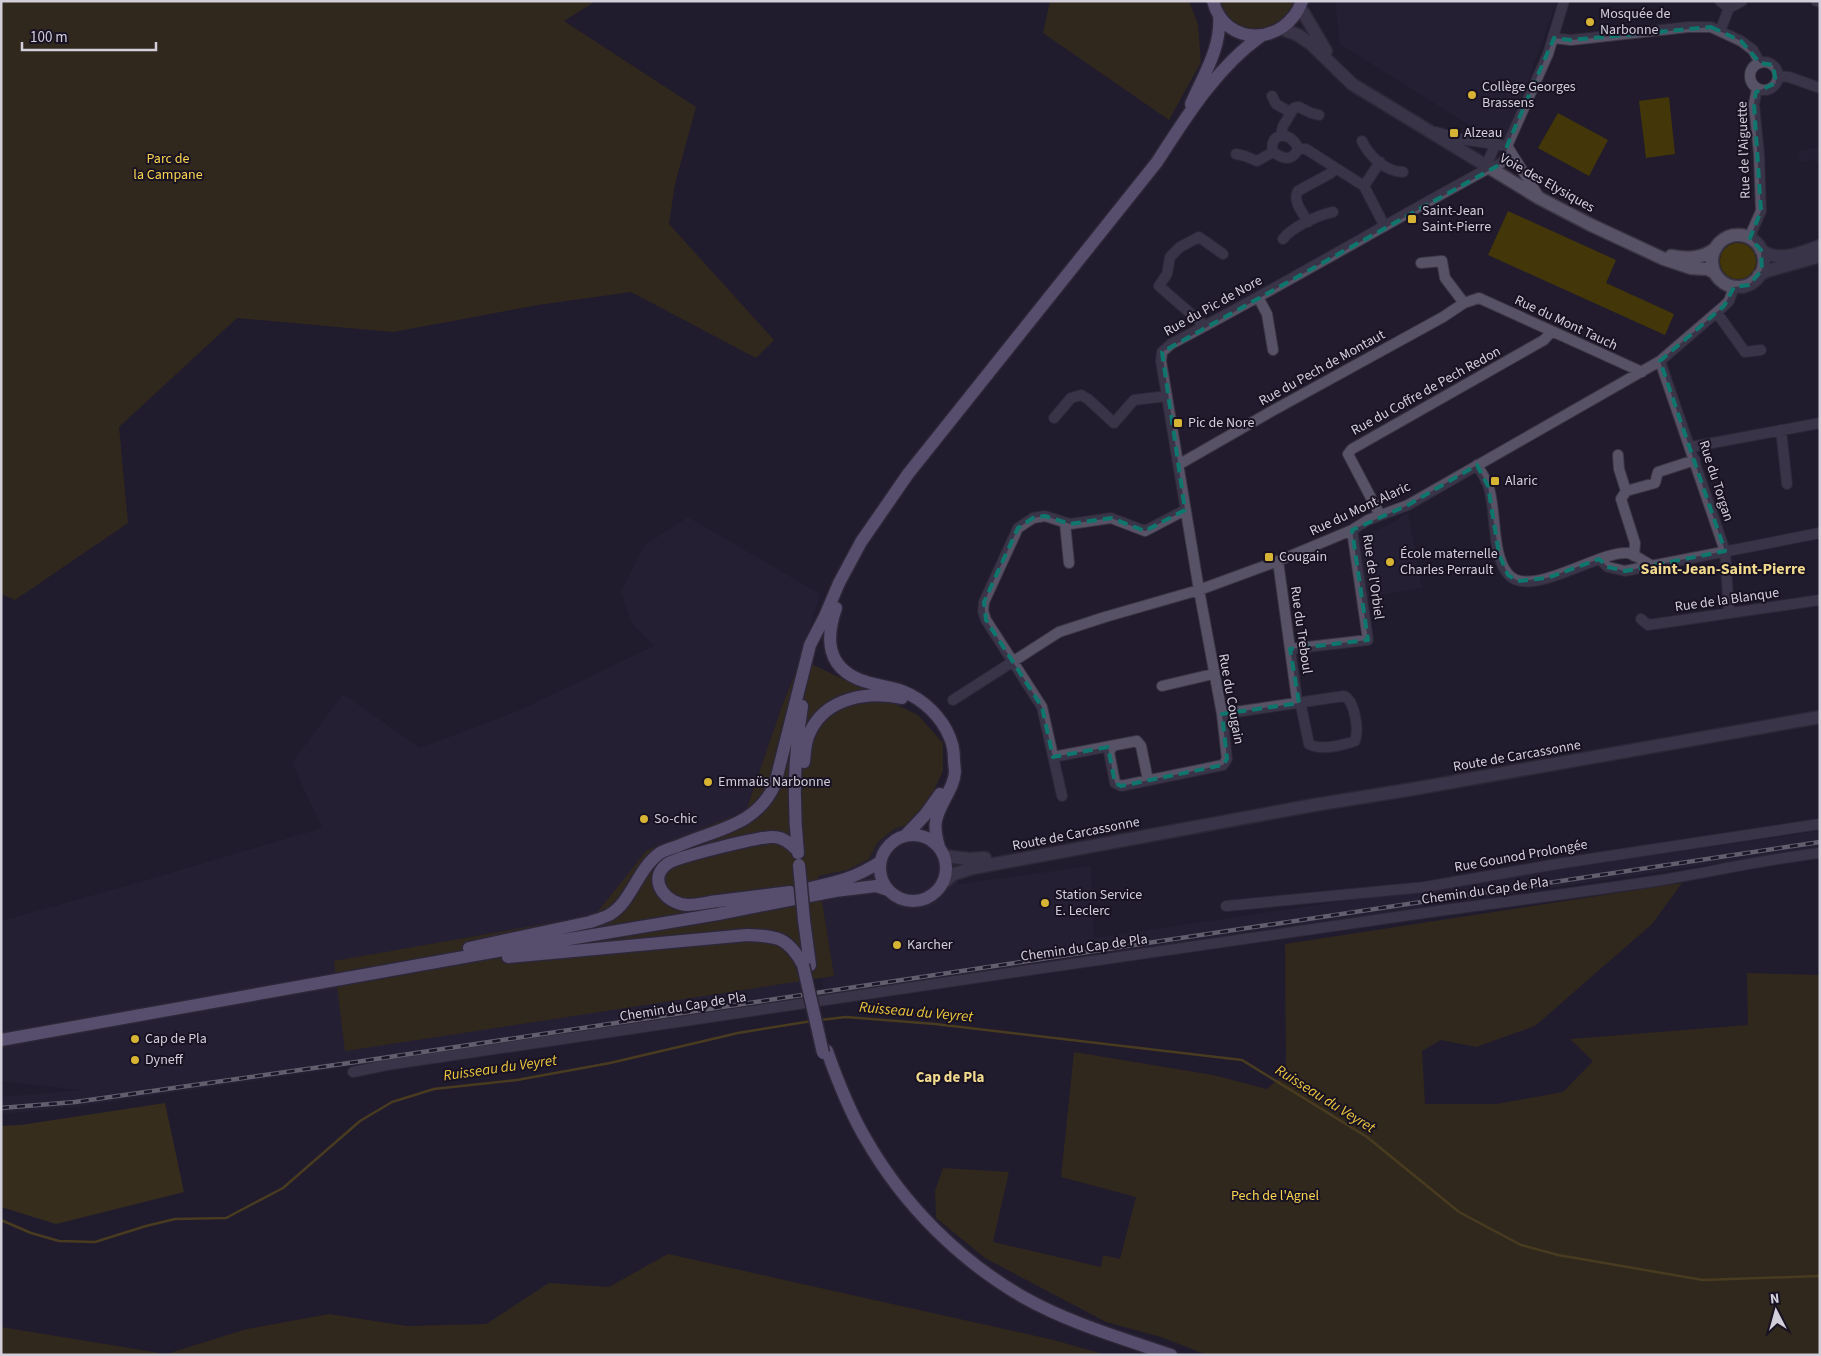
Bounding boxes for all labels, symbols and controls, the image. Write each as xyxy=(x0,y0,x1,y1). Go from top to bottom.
place label: Mosquée de Narbonne xyxy=(1600,4,1670,40)
marker: Mosquée de Narbonne xyxy=(1584,16,1596,28)
scale bar xyxy=(22,20,156,52)
text: 100 m xyxy=(30,27,68,48)
place label: Collège Georges Brassens xyxy=(1482,77,1576,113)
marker: Collège Georges Brassens xyxy=(1466,89,1478,101)
street label: Rue de l'Aiguette xyxy=(1732,101,1756,199)
place label: Alzeau xyxy=(1464,123,1502,143)
marker: Alzeau xyxy=(1448,127,1460,139)
park label: Parc de la Campane xyxy=(133,149,203,185)
street label: Voie des Elysiques xyxy=(1496,149,1598,218)
place label: Saint-Jean Saint-Pierre xyxy=(1422,201,1491,237)
marker: Saint-Jean Saint-Pierre xyxy=(1406,213,1418,225)
street label: Rue du Pic de Nore xyxy=(1160,271,1266,341)
street label: Rue du Mont Tauch xyxy=(1511,290,1621,356)
street label: Rue du Pech de Montaut xyxy=(1255,325,1389,411)
street label: Rue du Coffre de Pech Redon xyxy=(1348,341,1504,441)
place label: Pic de Nore xyxy=(1188,413,1254,433)
marker: Pic de Nore xyxy=(1172,417,1184,429)
street label: Rue du Torgan xyxy=(1694,438,1738,524)
place label: Alaric xyxy=(1505,471,1539,491)
marker: Alaric xyxy=(1489,475,1501,487)
street label: Rue du Mont Alaric xyxy=(1306,477,1414,541)
street label: Rue de l'Orbiel xyxy=(1357,533,1389,621)
place label: École maternelle Charles Perrault xyxy=(1400,544,1498,580)
place label: Cougain xyxy=(1279,547,1327,567)
marker: Cougain xyxy=(1263,551,1275,563)
marker: École maternelle Charles Perrault xyxy=(1384,556,1396,568)
district label: Saint-Jean-Saint-Pierre xyxy=(1640,558,1806,580)
street label: Rue de la Blanque xyxy=(1674,583,1780,617)
street label: Rue du Treboul xyxy=(1285,585,1317,676)
street label: Rue du Cougain xyxy=(1213,652,1249,746)
street label: Route de Carcassonne xyxy=(1452,735,1583,777)
place label: Emmaüs Narbonne xyxy=(718,772,831,792)
marker: Emmaüs Narbonne xyxy=(702,776,714,788)
place label: So-chic xyxy=(654,809,698,829)
street label: Route de Carcassonne xyxy=(1011,812,1142,856)
marker: So-chic xyxy=(638,813,650,825)
street label: Rue Gounod Prolongée xyxy=(1453,834,1589,878)
street label: Chemin du Cap de Pla xyxy=(1420,872,1550,910)
place label: Station Service E. Leclerc xyxy=(1055,885,1142,921)
marker: Station Service E. Leclerc xyxy=(1039,897,1051,909)
street label: Chemin du Cap de Pla xyxy=(1019,929,1149,967)
place label: Karcher xyxy=(907,935,953,955)
marker: Karcher xyxy=(891,939,903,951)
street label: Chemin du Cap de Pla xyxy=(618,987,748,1027)
water label: Ruisseau du Veyret xyxy=(858,997,975,1028)
place label: Cap de Pla xyxy=(145,1029,207,1049)
marker: Cap de Pla xyxy=(129,1033,141,1045)
water label: Ruisseau du Veyret xyxy=(442,1049,559,1086)
place label: Dyneff xyxy=(145,1050,184,1070)
marker: Dyneff xyxy=(129,1054,141,1066)
water label: Ruisseau du Veyret xyxy=(1271,1060,1380,1139)
district label: Cap de Pla xyxy=(916,1067,984,1088)
park label: Pech de l'Agnel xyxy=(1231,1186,1319,1206)
north arrow xyxy=(1751,1286,1801,1336)
text: N xyxy=(1769,1289,1780,1309)

